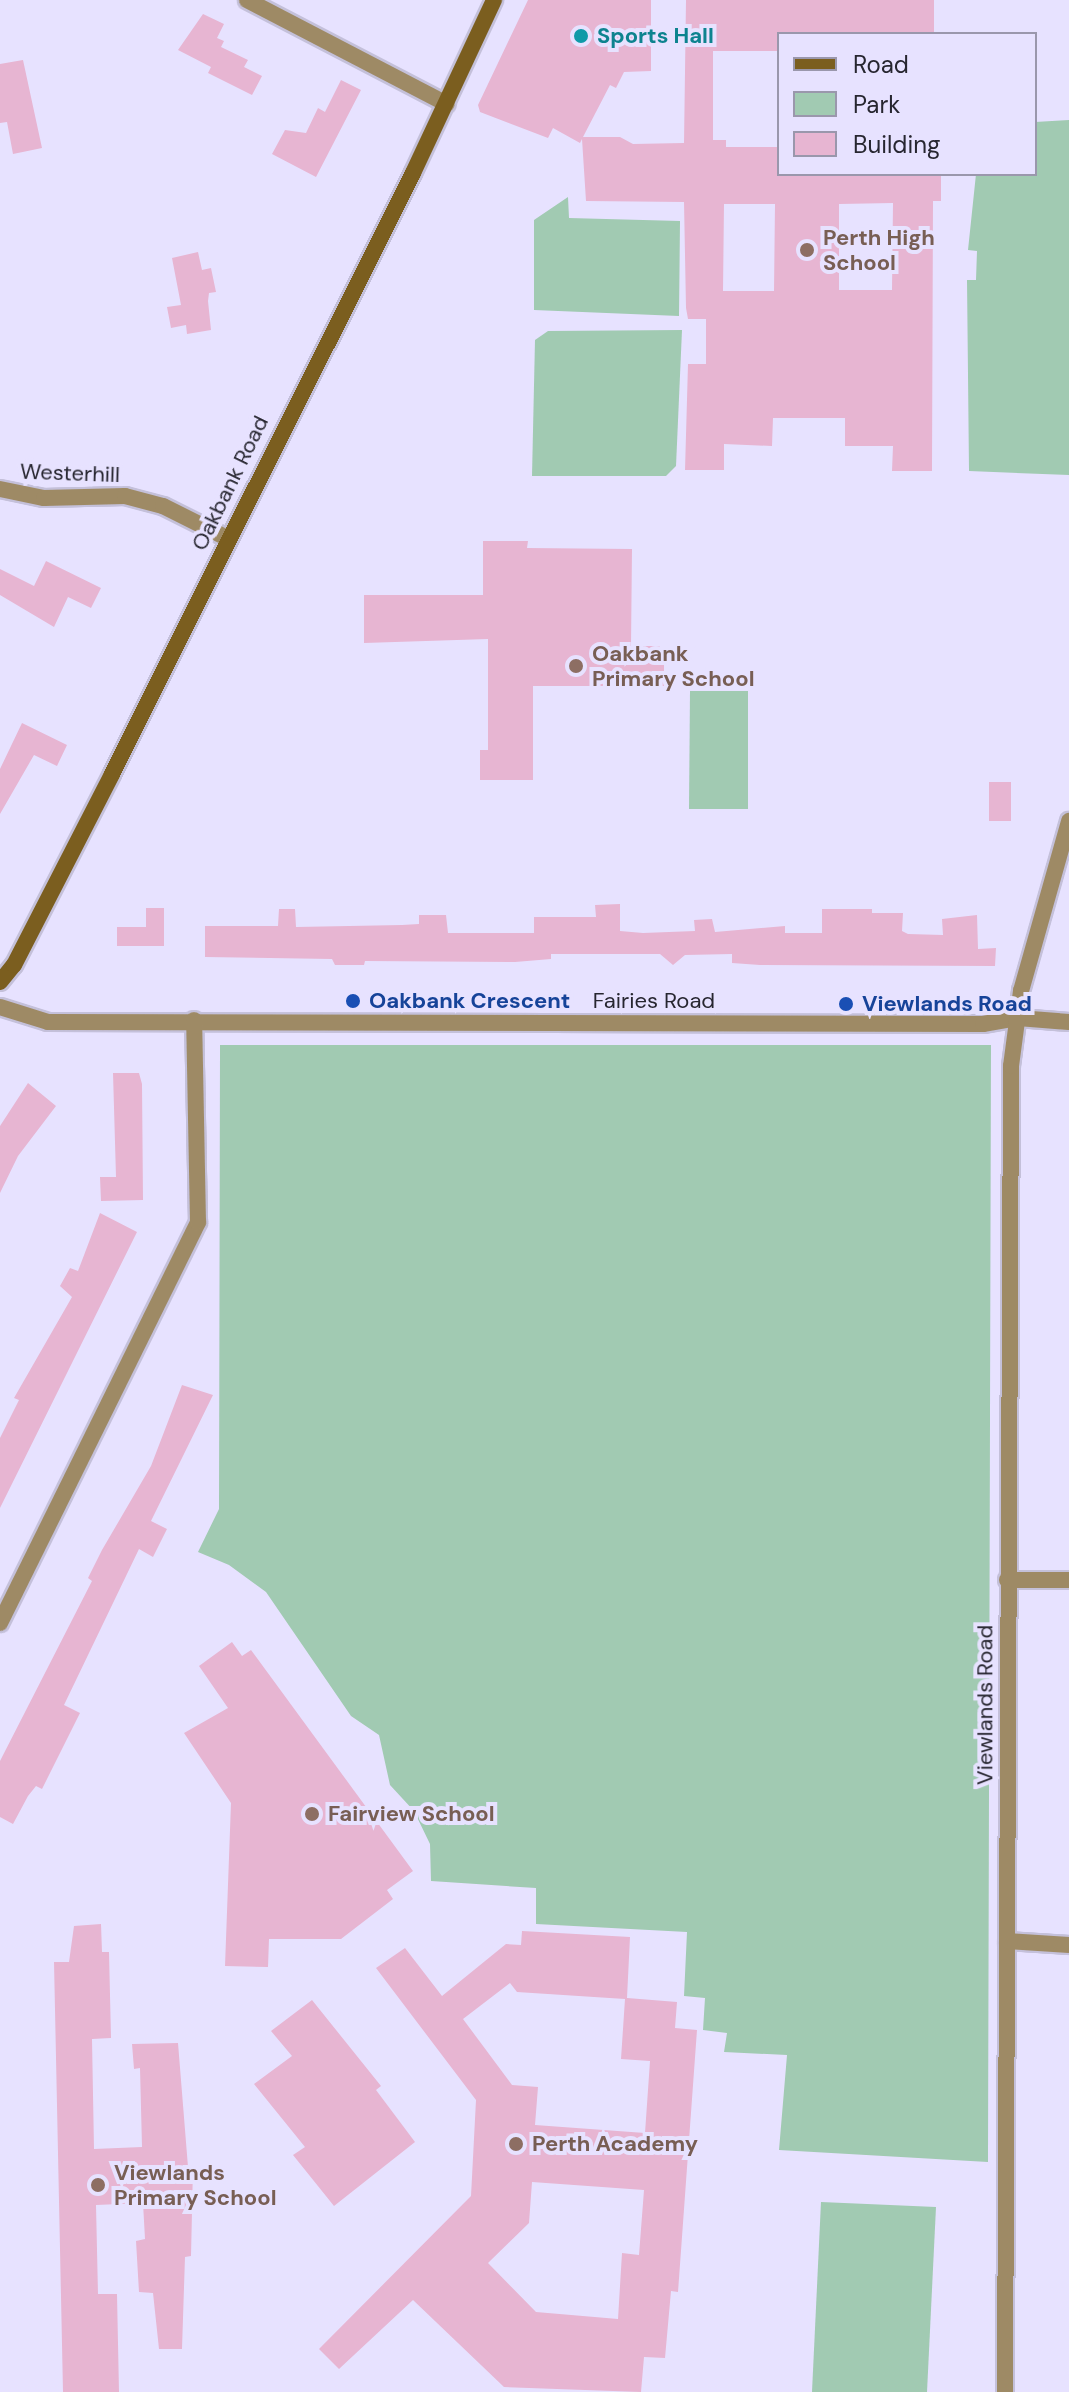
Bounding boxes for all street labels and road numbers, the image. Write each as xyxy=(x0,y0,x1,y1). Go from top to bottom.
street label: Oakbank Road xyxy=(186,411,274,555)
street label: Westerhill xyxy=(20,458,120,488)
street label: Fairies Road xyxy=(593,988,715,1014)
street label: Viewlands Road xyxy=(972,1625,998,1785)

